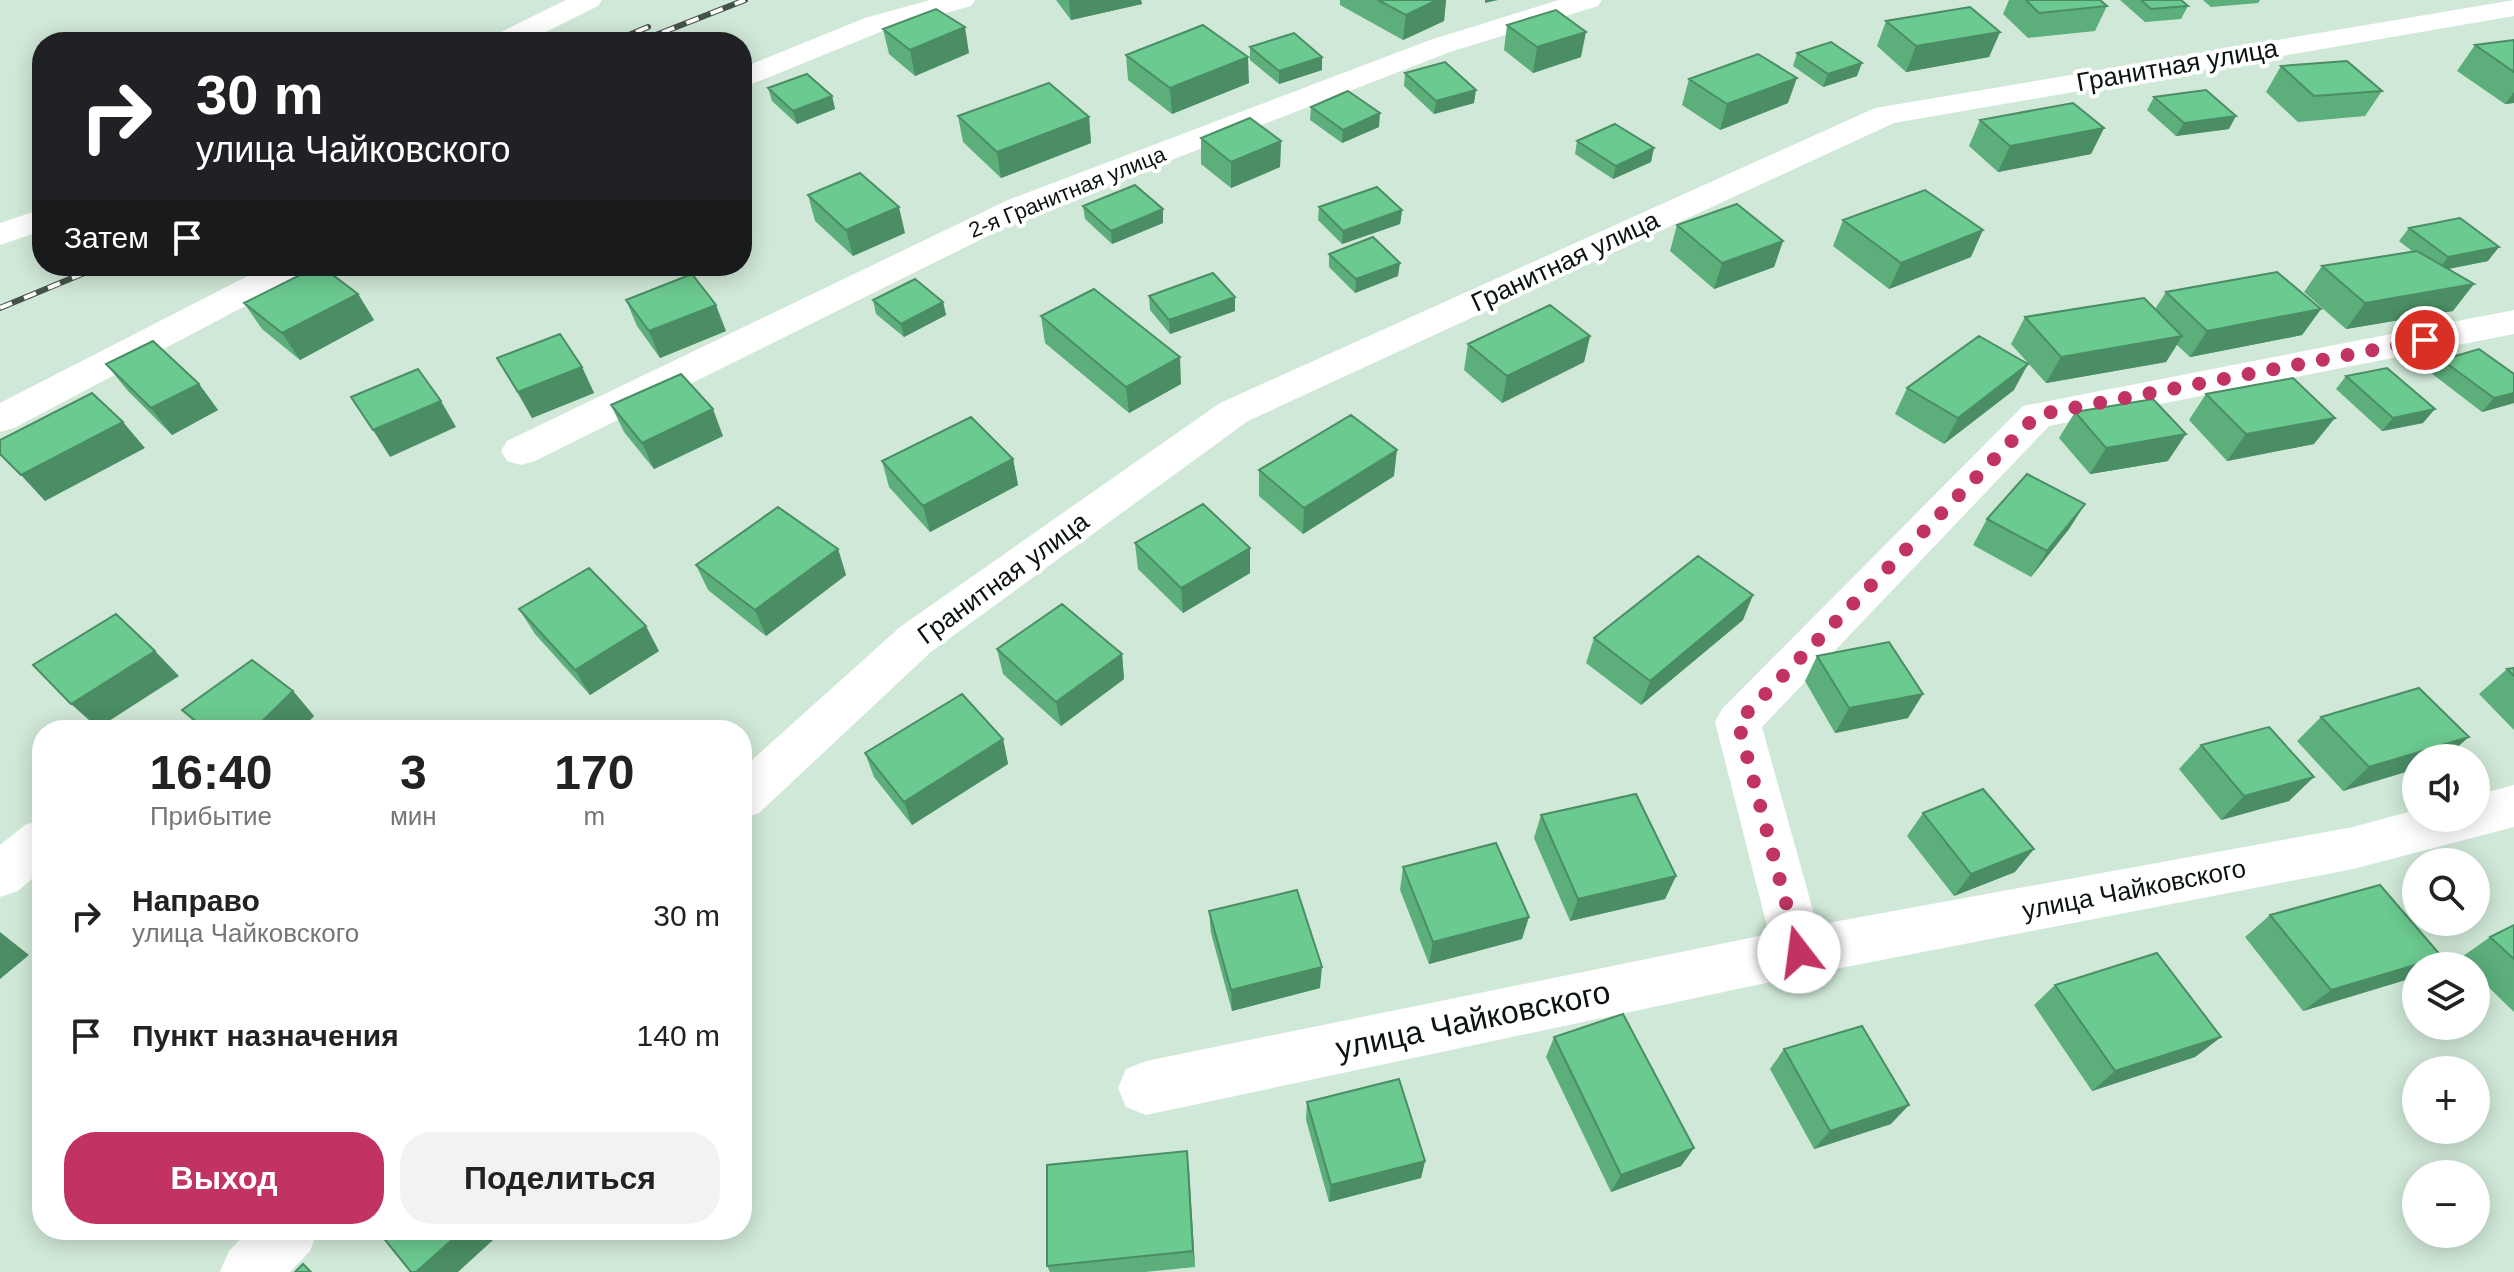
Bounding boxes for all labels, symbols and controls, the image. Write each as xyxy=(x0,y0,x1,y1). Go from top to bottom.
street label: Гранитная улица xyxy=(2074,32,2281,97)
text: 30 m xyxy=(196,63,324,126)
icon: right xyxy=(64,64,168,168)
text: улица Чайковского xyxy=(196,129,511,170)
street label: 2-я Гранитная улица xyxy=(965,141,1170,243)
street label: Гранитная улица xyxy=(1466,204,1664,318)
icon: arrive xyxy=(165,216,209,260)
text: Затем xyxy=(64,221,149,254)
pin xyxy=(2391,306,2459,374)
icon: arrive xyxy=(2403,318,2447,362)
street label: Гранитная улица xyxy=(912,506,1095,650)
map controls xyxy=(2402,744,2490,1248)
button: sound xyxy=(2402,744,2490,832)
text: 16:40 xyxy=(150,746,272,799)
text: 3 xyxy=(400,746,427,799)
text: 170 xyxy=(554,746,634,799)
text: Прибытие xyxy=(150,801,272,831)
text: мин xyxy=(390,801,437,831)
text: m xyxy=(584,801,605,831)
button: search xyxy=(2402,848,2490,936)
street label: улица Чайковского xyxy=(2020,853,2248,925)
text: Направо xyxy=(132,884,260,917)
icon: right xyxy=(64,894,108,938)
text: 30 m xyxy=(653,899,720,932)
position arrow xyxy=(1757,910,1841,994)
text: улица Чайковского xyxy=(132,918,359,948)
button: layers xyxy=(2402,952,2490,1040)
street label: улица Чайковского xyxy=(1333,973,1613,1067)
icon: arrive xyxy=(64,1014,108,1058)
text: Пункт назначения xyxy=(132,1019,399,1052)
text: 140 m xyxy=(637,1019,720,1052)
button: + xyxy=(2402,1056,2490,1144)
button: Выход xyxy=(64,1132,384,1224)
button: Поделиться xyxy=(400,1132,720,1224)
button: − xyxy=(2402,1160,2490,1248)

